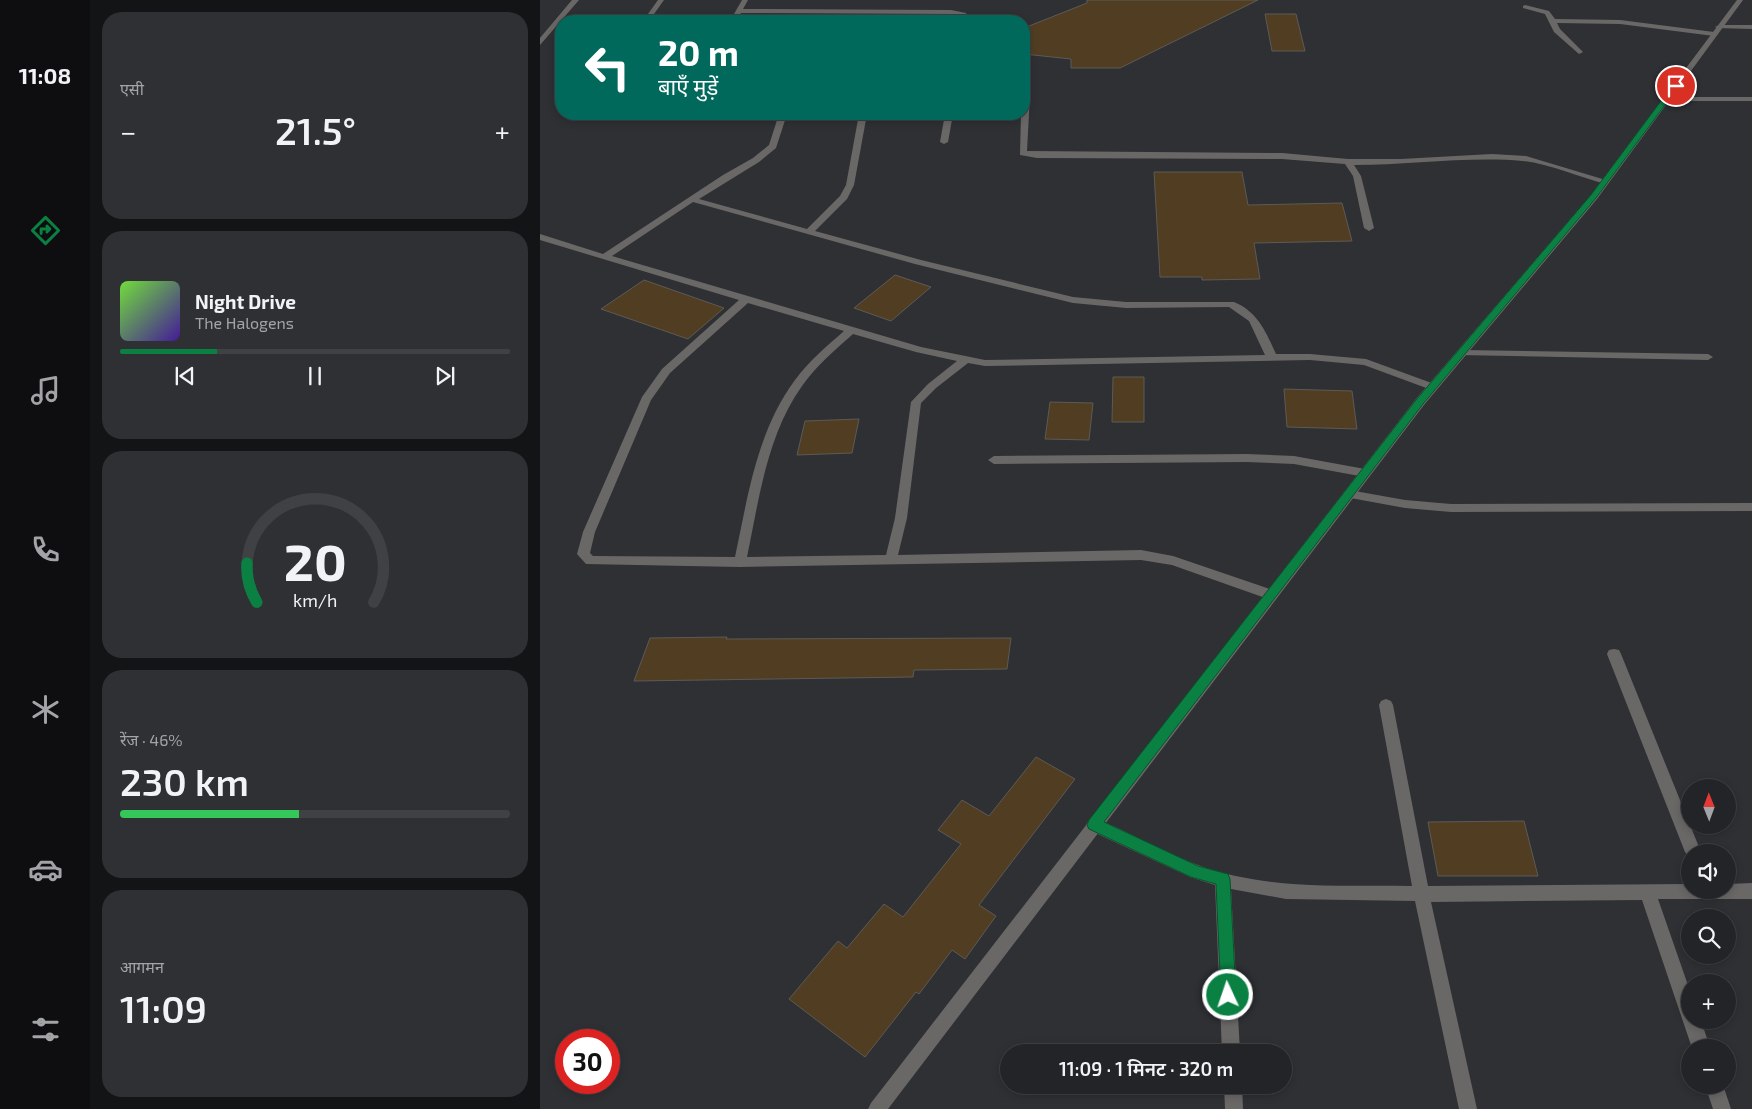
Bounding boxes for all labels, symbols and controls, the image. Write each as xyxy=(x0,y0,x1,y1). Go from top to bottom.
text: 20 m xyxy=(658,31,739,73)
icon: left xyxy=(575,35,640,100)
text: 11:08 xyxy=(19,62,71,88)
pin xyxy=(1655,65,1697,107)
icon: arrive xyxy=(1662,72,1690,100)
text: बाएँ मुड़ें xyxy=(658,73,718,99)
text: एसी xyxy=(120,79,144,98)
text: 21.5° xyxy=(275,107,356,153)
text: − xyxy=(120,114,136,148)
text: + xyxy=(495,114,510,148)
icon: directions xyxy=(28,213,63,248)
text: Night Drive xyxy=(195,290,296,313)
text: The Halogens xyxy=(195,313,294,332)
icon: previous xyxy=(171,362,199,390)
icon: pause xyxy=(301,362,329,390)
icon: next xyxy=(431,362,459,390)
icon: music xyxy=(28,373,63,408)
text: 20 xyxy=(283,529,347,591)
icon: phone xyxy=(28,532,63,567)
text: km/h xyxy=(293,589,337,611)
icon: climate xyxy=(28,692,63,727)
text: रेंज · 46% xyxy=(120,730,183,749)
text: 230 km xyxy=(120,758,249,804)
north arrow xyxy=(1681,779,1736,834)
map controls xyxy=(1681,779,1736,1094)
button: sound xyxy=(1681,844,1736,899)
icon: car xyxy=(28,852,63,887)
button: search xyxy=(1681,909,1736,964)
text: आगमन xyxy=(120,957,164,976)
position arrow xyxy=(1201,968,1253,1020)
button: + xyxy=(1681,974,1736,1029)
text: 11:09 xyxy=(120,985,207,1031)
icon: filters xyxy=(28,1012,63,1047)
speed limit sign: 30 xyxy=(555,1029,620,1094)
button: − xyxy=(1681,1039,1736,1094)
text: 11:09 · 1 मिनट · 320 m xyxy=(1059,1057,1233,1080)

